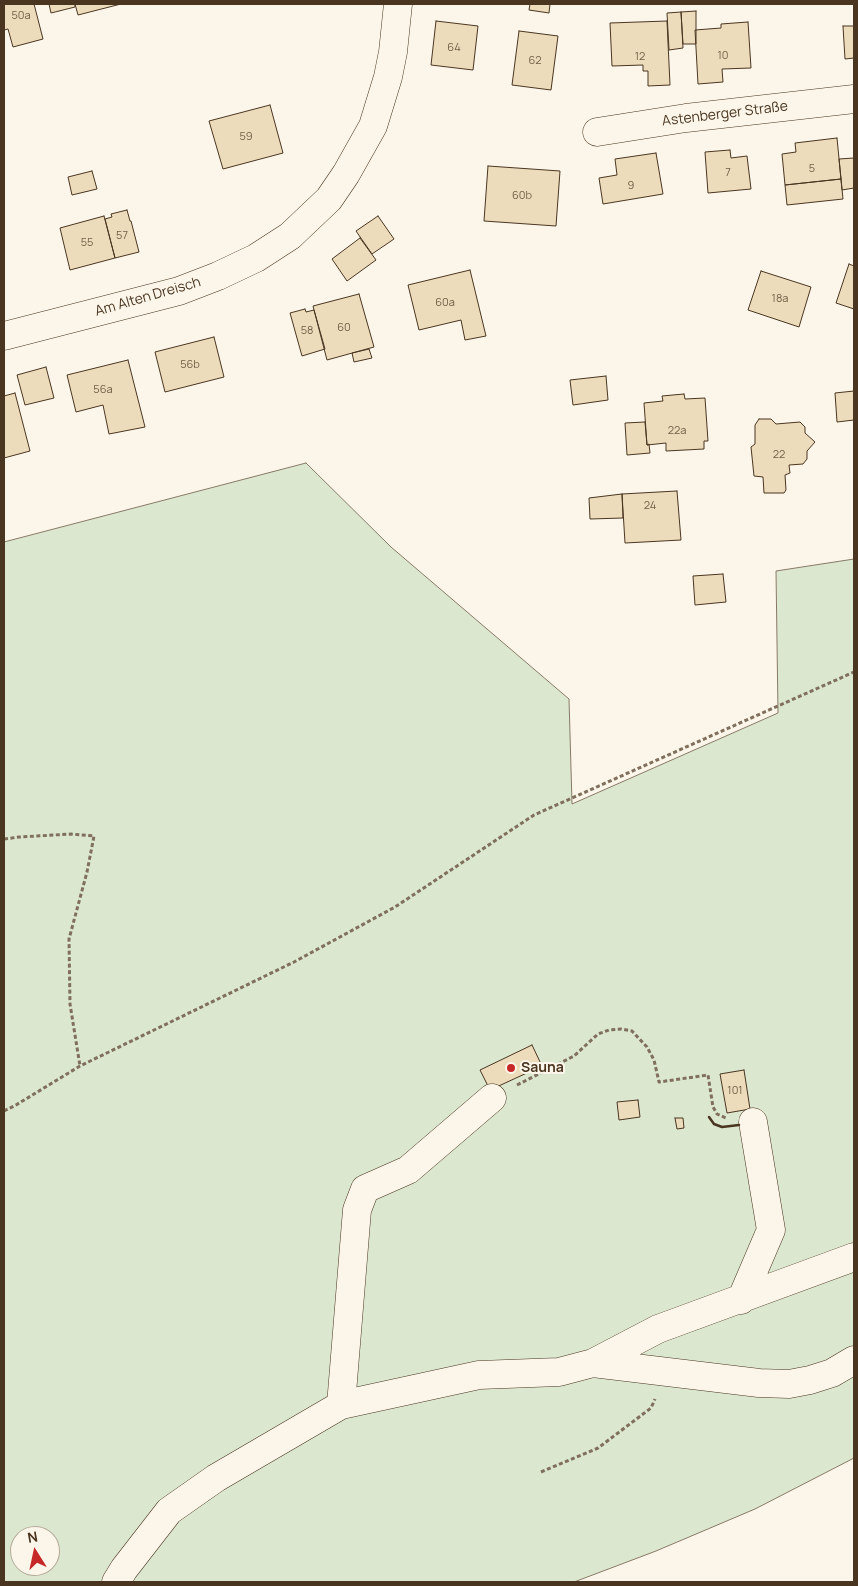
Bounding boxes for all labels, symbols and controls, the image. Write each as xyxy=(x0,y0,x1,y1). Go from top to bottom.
house number: 50a xyxy=(11,9,31,23)
house number: 64 xyxy=(447,41,461,55)
house number: 10 xyxy=(718,49,728,63)
house number: 12 xyxy=(635,50,645,64)
house number: 62 xyxy=(528,54,542,68)
street label: Astenberger Straße xyxy=(661,98,789,130)
house number: 59 xyxy=(239,130,253,144)
house number: 5 xyxy=(809,162,815,176)
house number: 7 xyxy=(725,166,731,180)
house number: 9 xyxy=(628,179,634,193)
house number: 60b xyxy=(512,189,532,203)
house number: 57 xyxy=(116,229,128,243)
house number: 55 xyxy=(81,236,93,250)
street label: Am Alten Dreisch xyxy=(93,274,203,320)
house number: 18a xyxy=(772,292,788,306)
house number: 60a xyxy=(435,296,455,310)
house number: 60 xyxy=(337,321,351,335)
house number: 58 xyxy=(301,324,313,338)
house number: 56b xyxy=(180,358,200,372)
house number: 56a xyxy=(93,383,113,397)
house number: 22a xyxy=(668,424,686,438)
house number: 22 xyxy=(773,448,785,462)
house number: 24 xyxy=(644,499,656,513)
place label: Sauna xyxy=(521,1060,564,1076)
marker: Sauna xyxy=(505,1062,517,1074)
house number: 101 xyxy=(727,1084,743,1098)
north arrow xyxy=(10,1526,60,1576)
text: N xyxy=(26,1526,39,1547)

